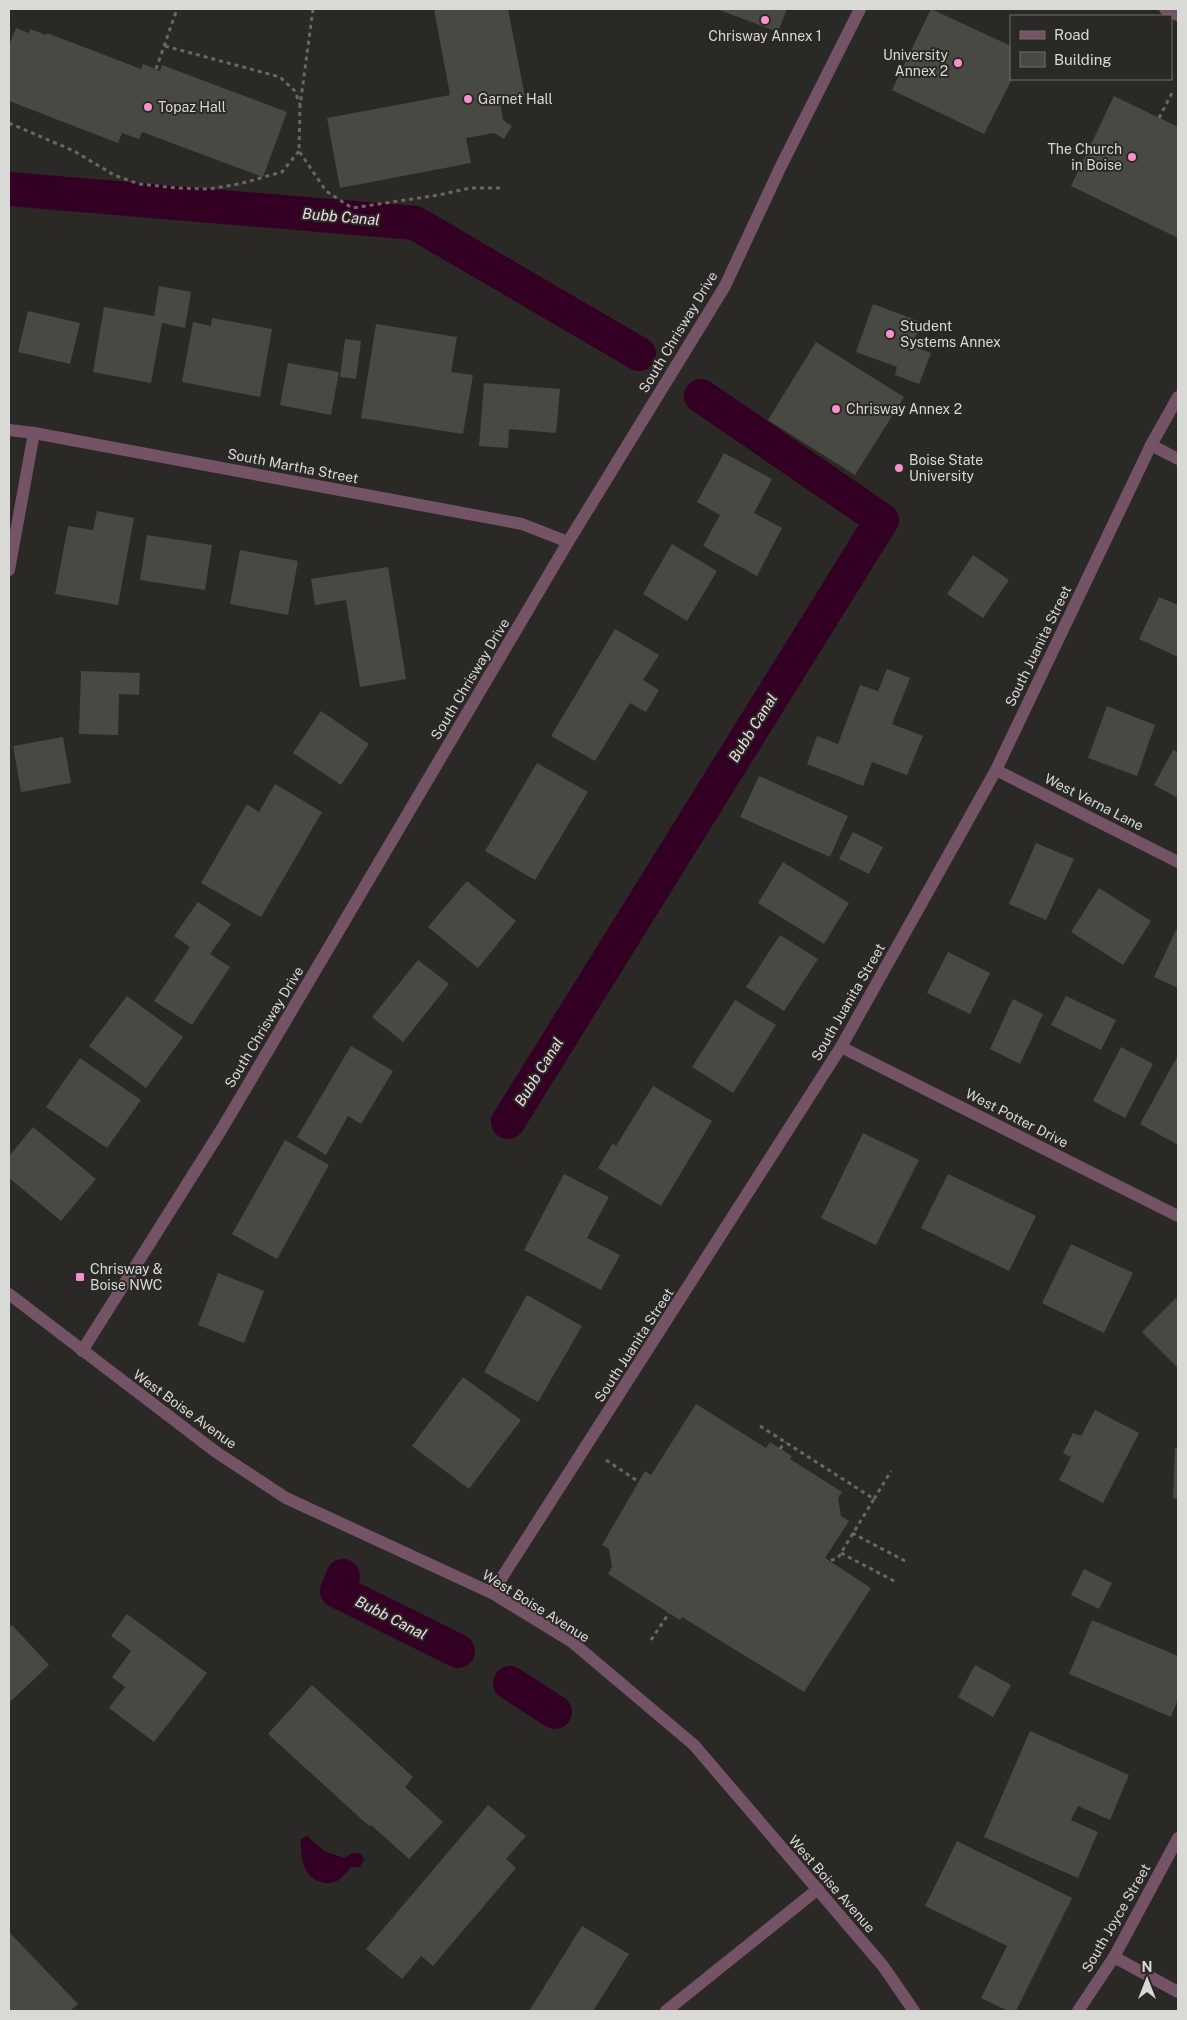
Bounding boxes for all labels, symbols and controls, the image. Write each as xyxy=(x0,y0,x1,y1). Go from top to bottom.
marker: Chrisway Annex 1 xyxy=(759,14,771,26)
legend xyxy=(1010,15,1172,80)
text: Road xyxy=(1054,26,1090,43)
place label: Chrisway Annex 1 xyxy=(708,28,822,44)
place label: University Annex 2 xyxy=(883,47,948,79)
text: Building xyxy=(1054,51,1112,68)
marker: University Annex 2 xyxy=(952,57,964,69)
place label: Garnet Hall xyxy=(478,91,553,107)
marker: Garnet Hall xyxy=(462,93,474,105)
place label: Topaz Hall xyxy=(158,99,226,115)
marker: Topaz Hall xyxy=(142,101,154,113)
place label: The Church in Boise xyxy=(1048,141,1122,173)
marker: The Church in Boise xyxy=(1126,151,1138,163)
water label: Bubb Canal xyxy=(302,205,381,228)
street label: South Chrisway Drive xyxy=(635,268,721,396)
place label: Student Systems Annex xyxy=(900,318,1001,350)
marker: Student Systems Annex xyxy=(884,328,896,340)
place label: Chrisway Annex 2 xyxy=(846,401,962,417)
marker: Chrisway Annex 2 xyxy=(830,403,842,415)
street label: South Martha Street xyxy=(226,445,360,487)
place label: Boise State University xyxy=(909,452,983,484)
marker: Boise State University xyxy=(893,462,905,474)
street label: South Juanita Street xyxy=(1002,583,1074,709)
street label: South Chrisway Drive xyxy=(427,615,513,743)
water label: Bubb Canal xyxy=(725,690,780,765)
street label: West Verna Lane xyxy=(1042,770,1146,834)
street label: South Juanita Street xyxy=(808,941,888,1063)
street label: South Chrisway Drive xyxy=(221,963,307,1091)
water label: Bubb Canal xyxy=(511,1034,566,1109)
street label: West Potter Drive xyxy=(963,1085,1071,1151)
place label: Chrisway & Boise NWC xyxy=(90,1261,163,1293)
marker: Chrisway & Boise NWC xyxy=(74,1271,86,1283)
street label: South Juanita Street xyxy=(591,1285,677,1405)
street label: West Boise Avenue xyxy=(130,1366,240,1452)
street label: West Boise Avenue xyxy=(479,1566,593,1646)
water label: Bubb Canal xyxy=(353,1592,430,1643)
street label: West Boise Avenue xyxy=(785,1832,879,1936)
street label: South Joyce Street xyxy=(1078,1861,1154,1975)
north arrow xyxy=(1122,1955,1172,2005)
text: N xyxy=(1142,1959,1152,1975)

